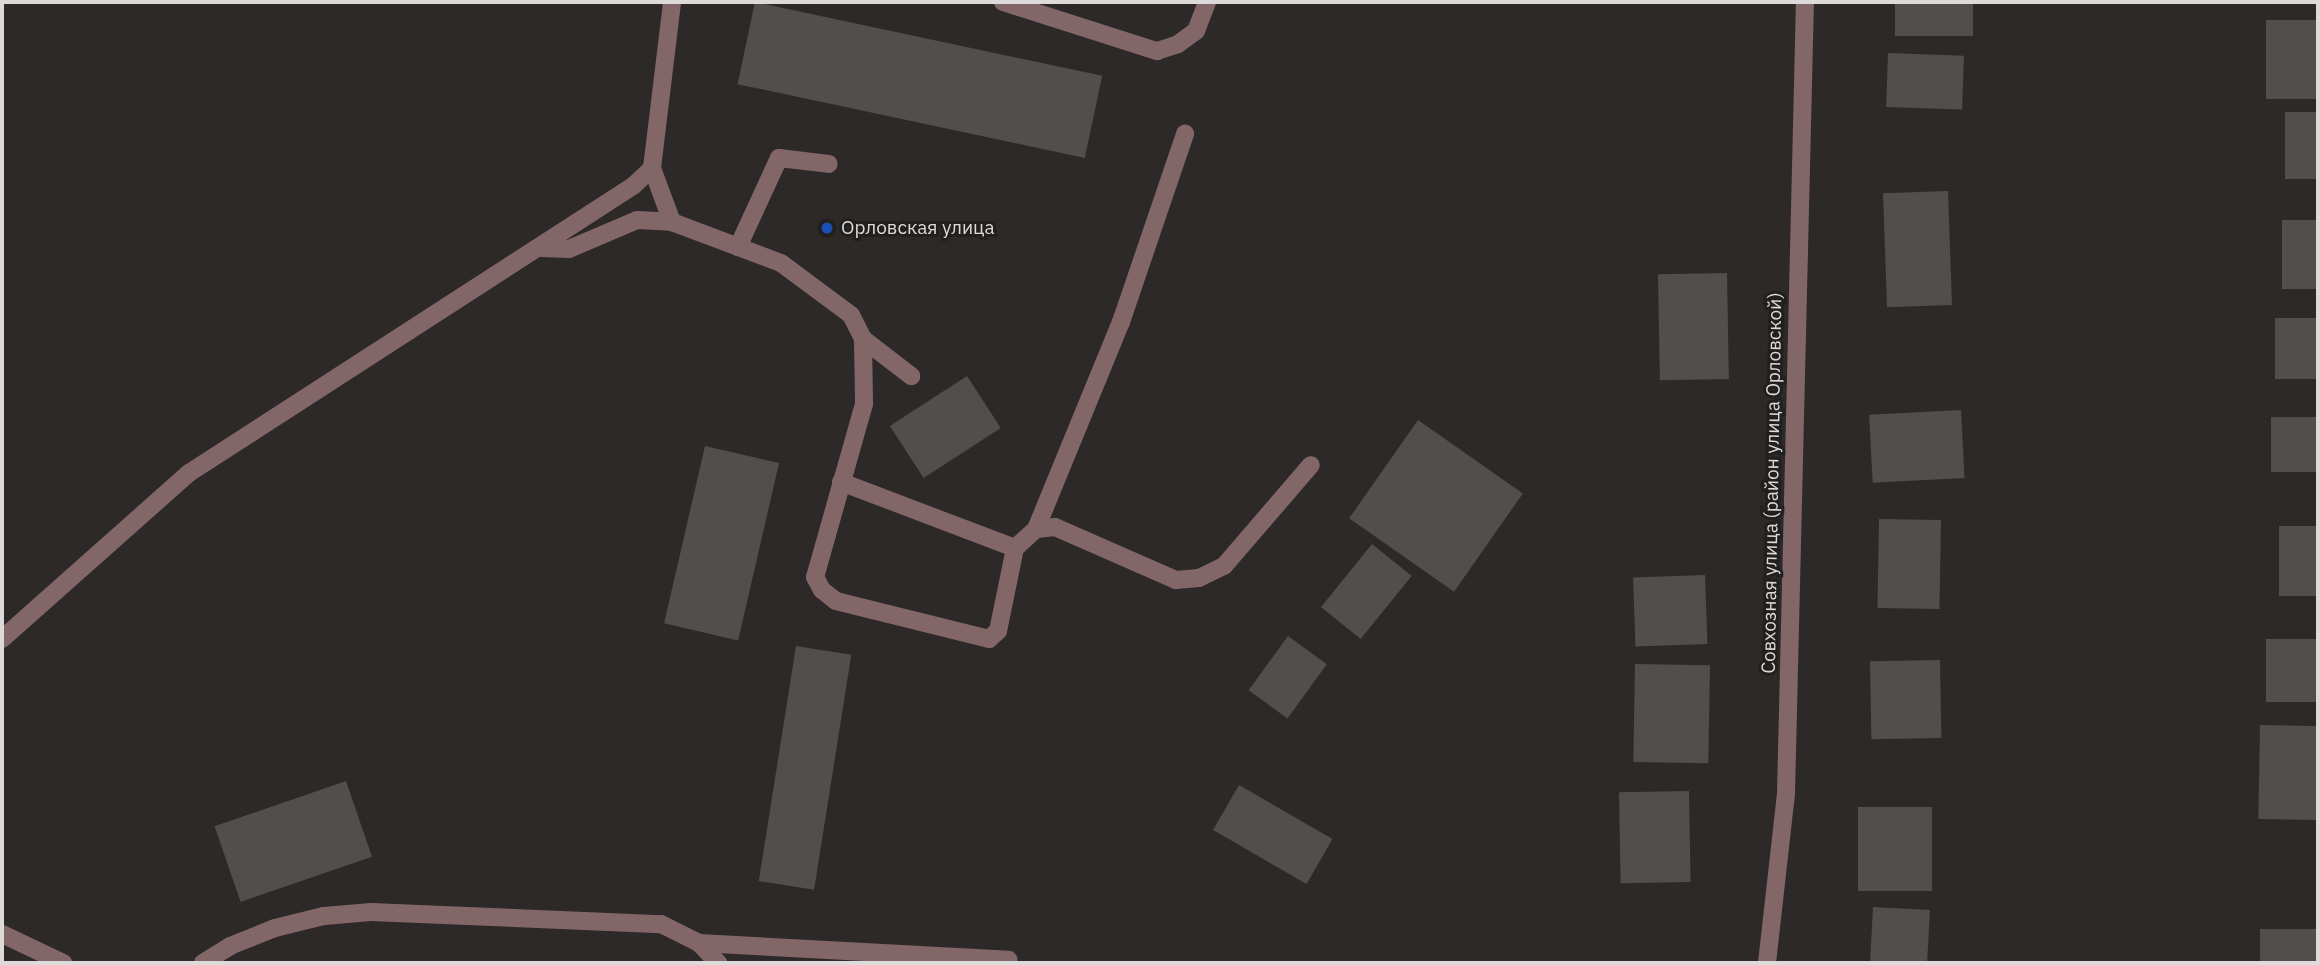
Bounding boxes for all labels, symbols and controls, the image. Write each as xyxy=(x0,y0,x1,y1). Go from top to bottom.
place label: Орловская улица xyxy=(841,217,995,239)
marker: Орловская улица xyxy=(819,220,835,236)
street label: Совхозная улица (район улица Орловской) xyxy=(1757,292,1787,674)

